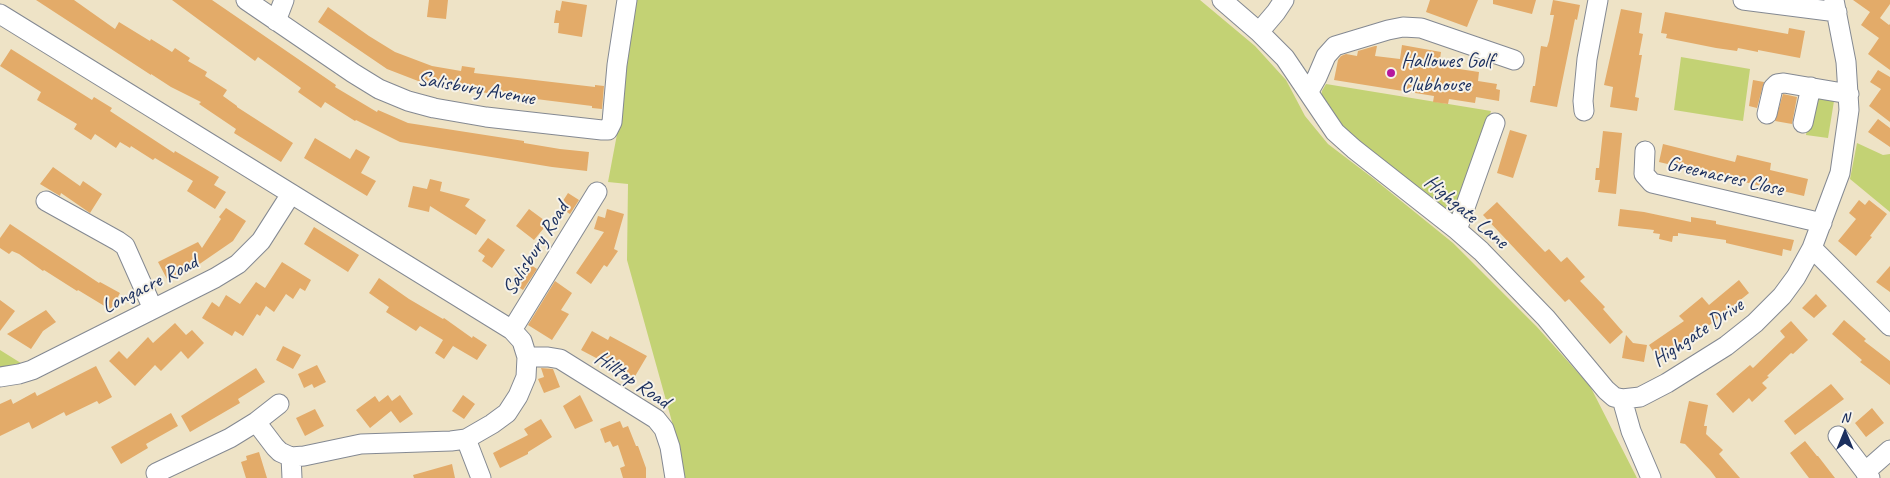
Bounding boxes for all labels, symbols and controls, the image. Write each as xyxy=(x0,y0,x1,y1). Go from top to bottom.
place label: Hallowes Golf Clubhouse xyxy=(1401,48,1494,98)
street label: Salisbury Avenue xyxy=(415,66,537,112)
marker: Hallowes Golf Clubhouse xyxy=(1385,67,1397,79)
street label: Greenacres Close xyxy=(1664,151,1786,203)
street label: Highgate Lane xyxy=(1419,170,1513,254)
street label: Salisbury Road xyxy=(497,198,575,300)
street label: Longacre Road xyxy=(98,250,202,320)
street label: Highgate Drive xyxy=(1647,293,1749,373)
street label: Hilltop Road xyxy=(589,346,675,414)
north arrow xyxy=(1820,408,1870,458)
text: N xyxy=(1841,409,1849,426)

